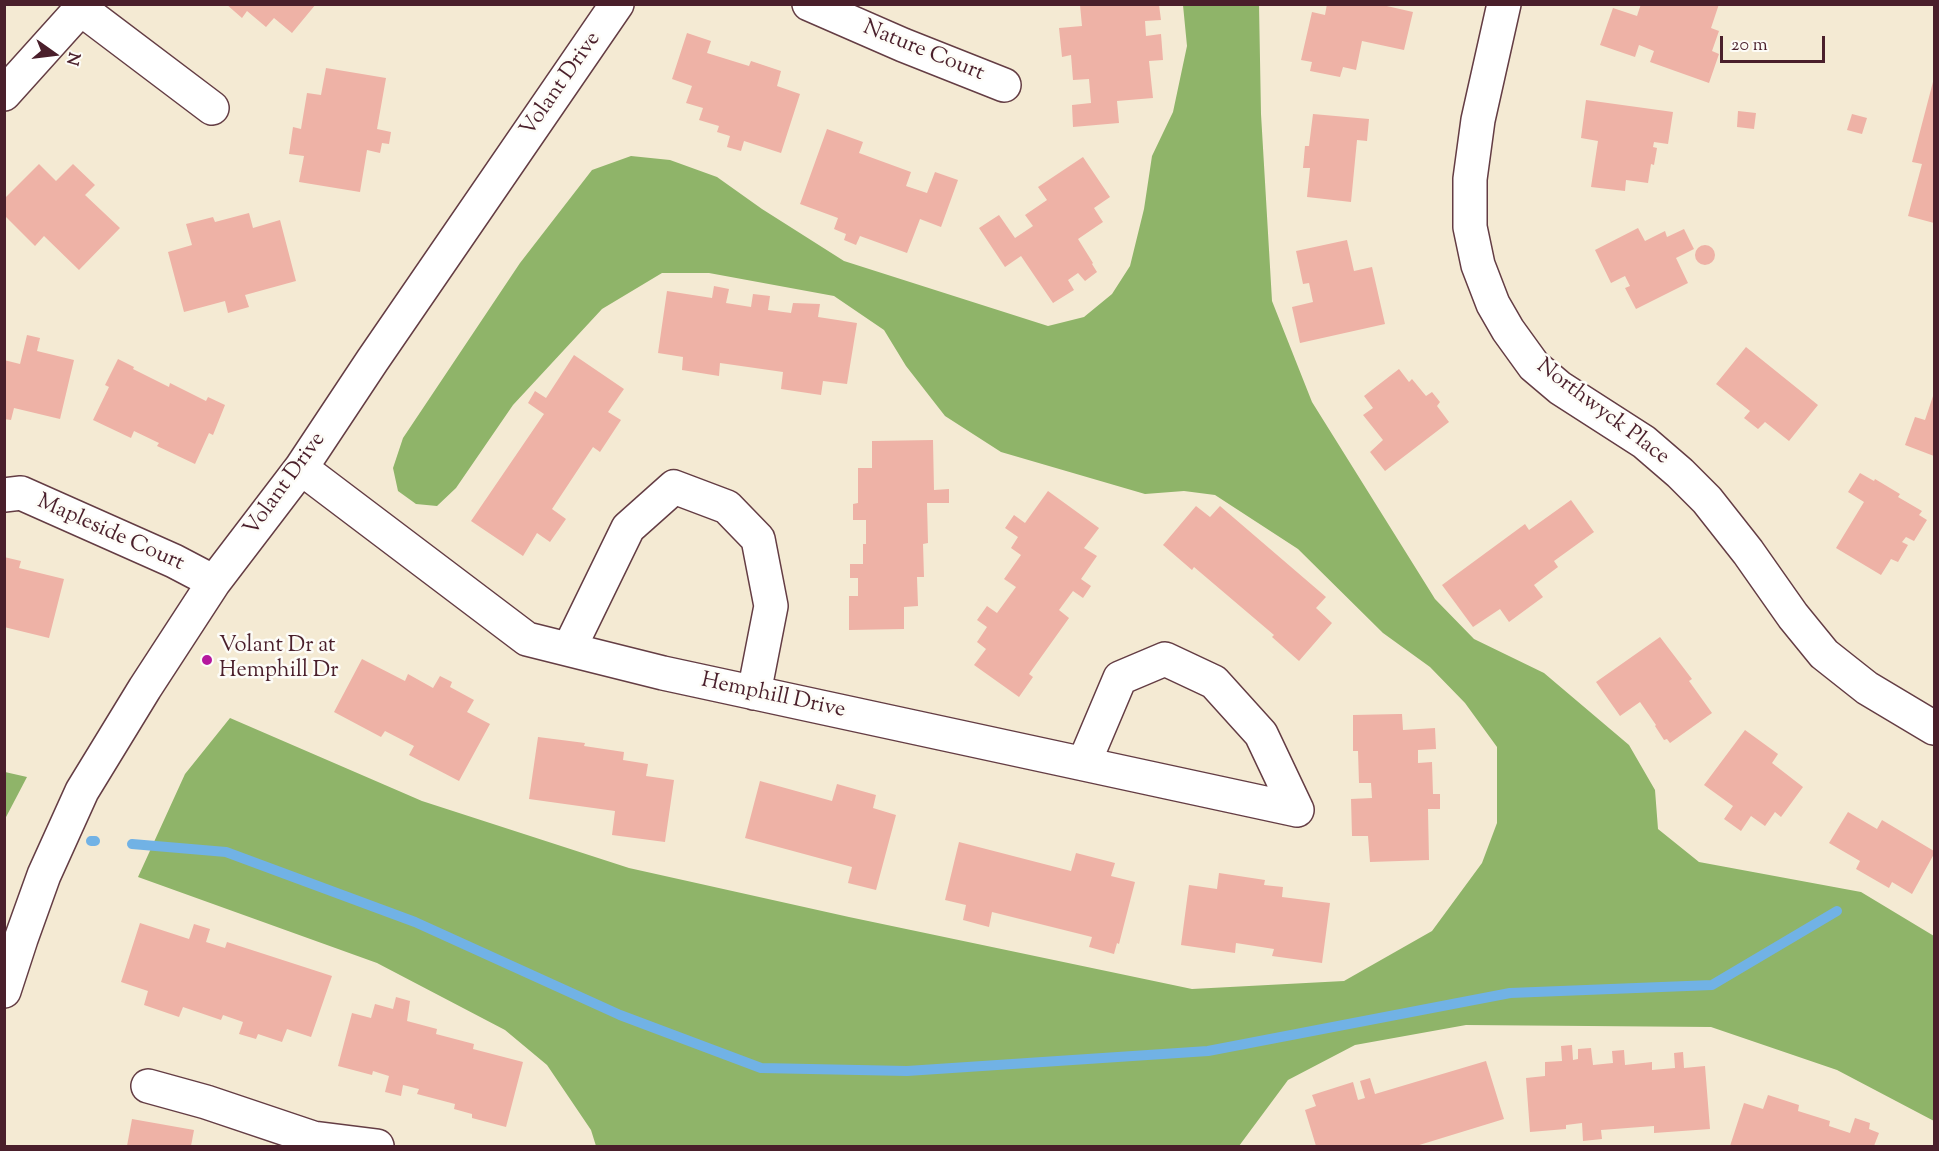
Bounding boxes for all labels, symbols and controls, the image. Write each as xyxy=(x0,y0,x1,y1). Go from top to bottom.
street label: Nature Court xyxy=(859,16,987,88)
north arrow xyxy=(24,24,84,84)
scale bar xyxy=(1723,24,1828,62)
street label: Volant Drive xyxy=(516,28,608,142)
text: 20 m xyxy=(1731,33,1768,59)
text: N xyxy=(59,49,85,67)
street label: Northwyck Place xyxy=(1530,354,1674,472)
street label: Volant Drive xyxy=(240,428,332,542)
street label: Mapleside Court xyxy=(32,490,188,578)
place label: Volant Dr at Hemphill Dr xyxy=(219,634,339,686)
marker: Volant Dr at Hemphill Dr xyxy=(200,653,214,667)
street label: Hemphill Drive xyxy=(698,669,848,725)

